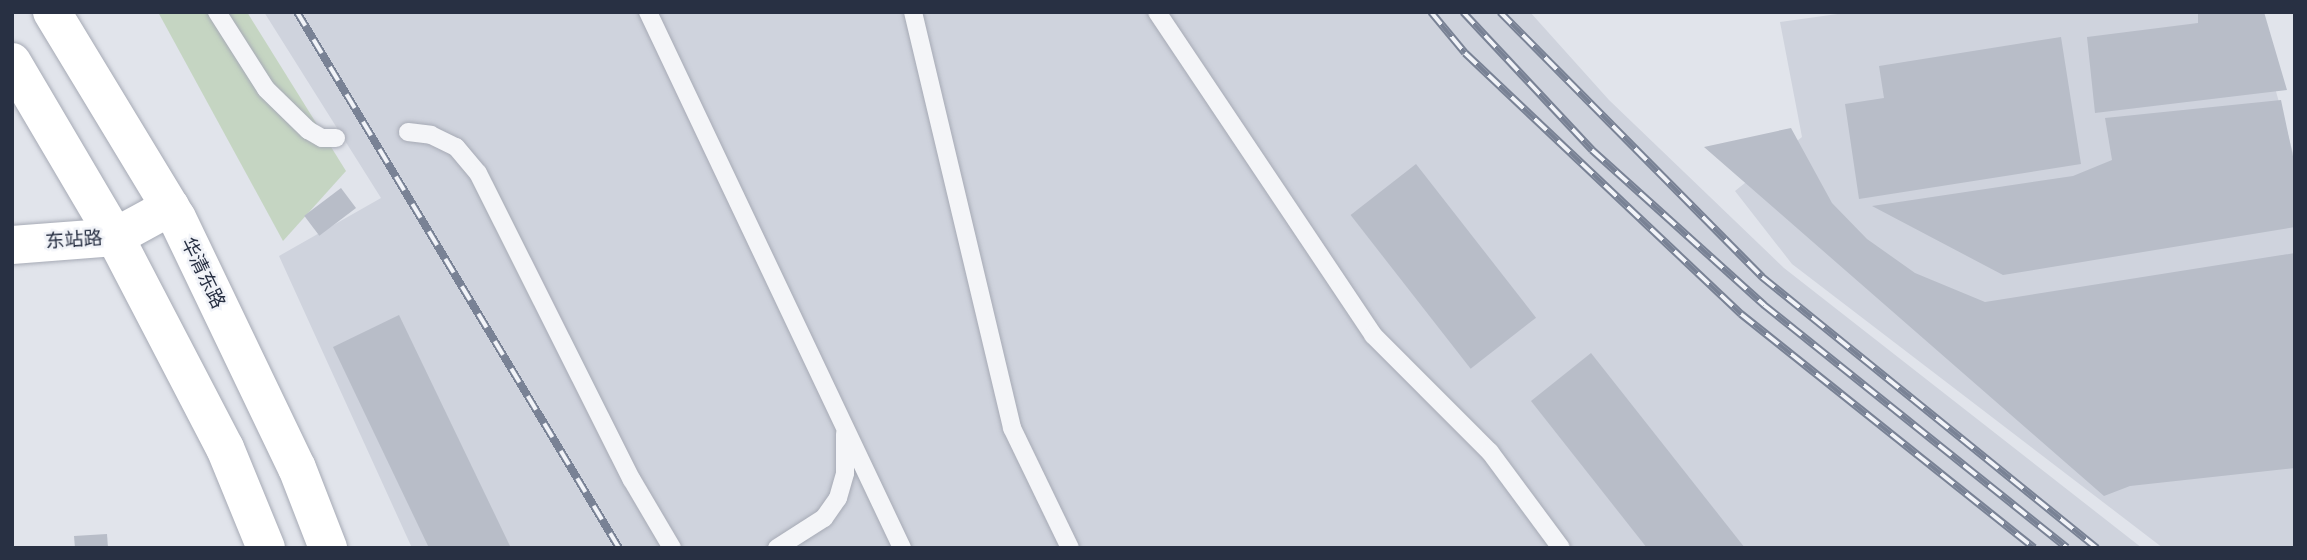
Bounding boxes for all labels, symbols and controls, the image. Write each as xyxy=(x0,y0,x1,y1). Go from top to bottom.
street label: 东站路 xyxy=(45,227,103,253)
street label: 华清东路 xyxy=(176,234,230,312)

